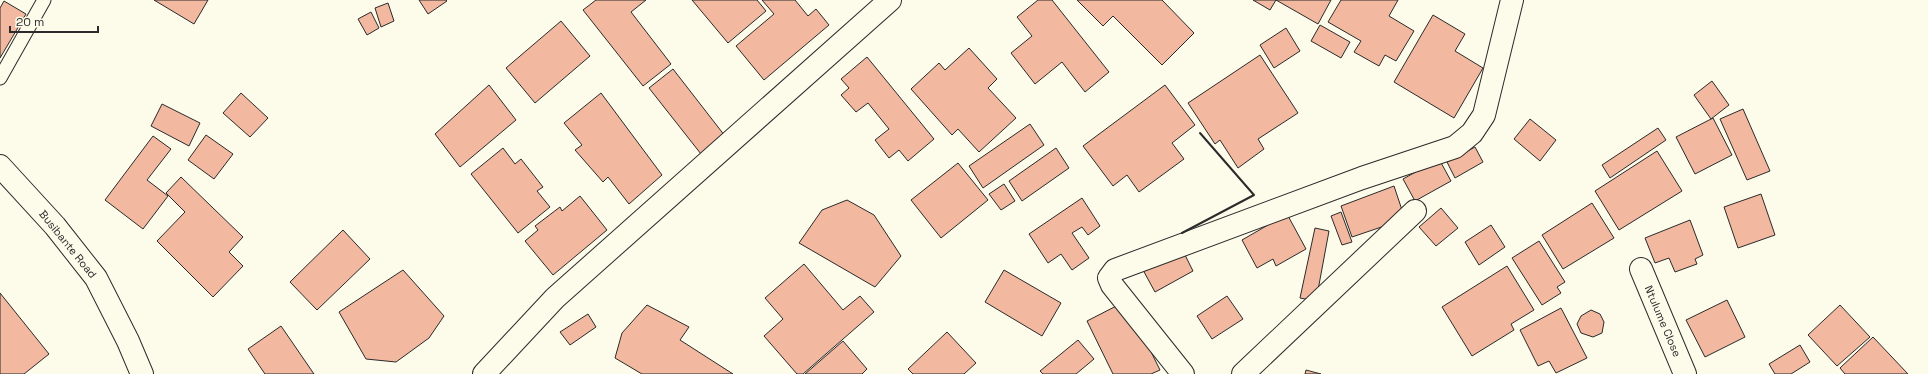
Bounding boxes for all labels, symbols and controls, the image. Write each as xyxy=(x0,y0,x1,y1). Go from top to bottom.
scale bar xyxy=(10,8,98,34)
text: 20 m xyxy=(16,14,44,30)
street label: Busibante Road xyxy=(36,207,100,281)
street label: Ntulume Close xyxy=(1642,283,1684,359)

